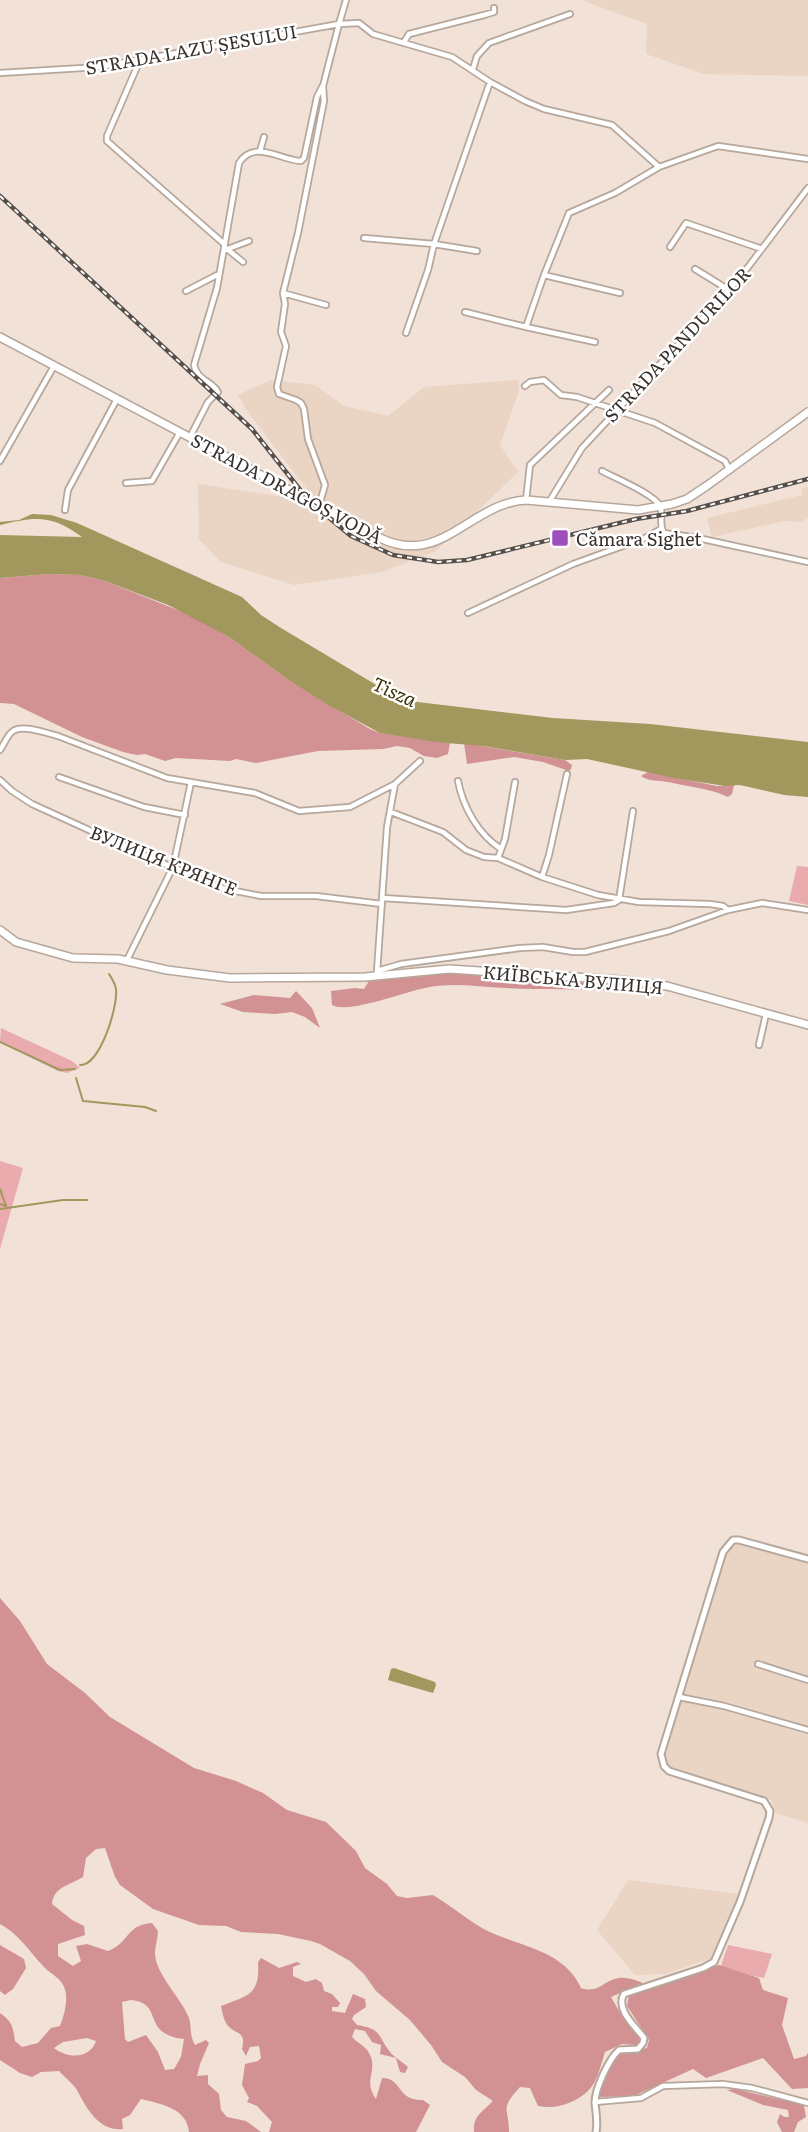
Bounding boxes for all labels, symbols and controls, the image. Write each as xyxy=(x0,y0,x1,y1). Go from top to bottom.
street label: STRADA LAZU ȘESULUI xyxy=(83,17,299,81)
street label: STRADA PANDURILOR xyxy=(597,260,757,428)
street label: STRADA DRAGOȘ VODĂ xyxy=(186,426,388,550)
place label: Cămara Sighet xyxy=(576,525,702,552)
marker: Cămara Sighet xyxy=(550,528,570,548)
water label: Tisza xyxy=(369,669,422,713)
street label: ВУЛИЦЯ КРЯНГЕ xyxy=(86,818,242,902)
street label: КИЇВСЬКА ВУЛИЦЯ xyxy=(482,958,664,1000)

